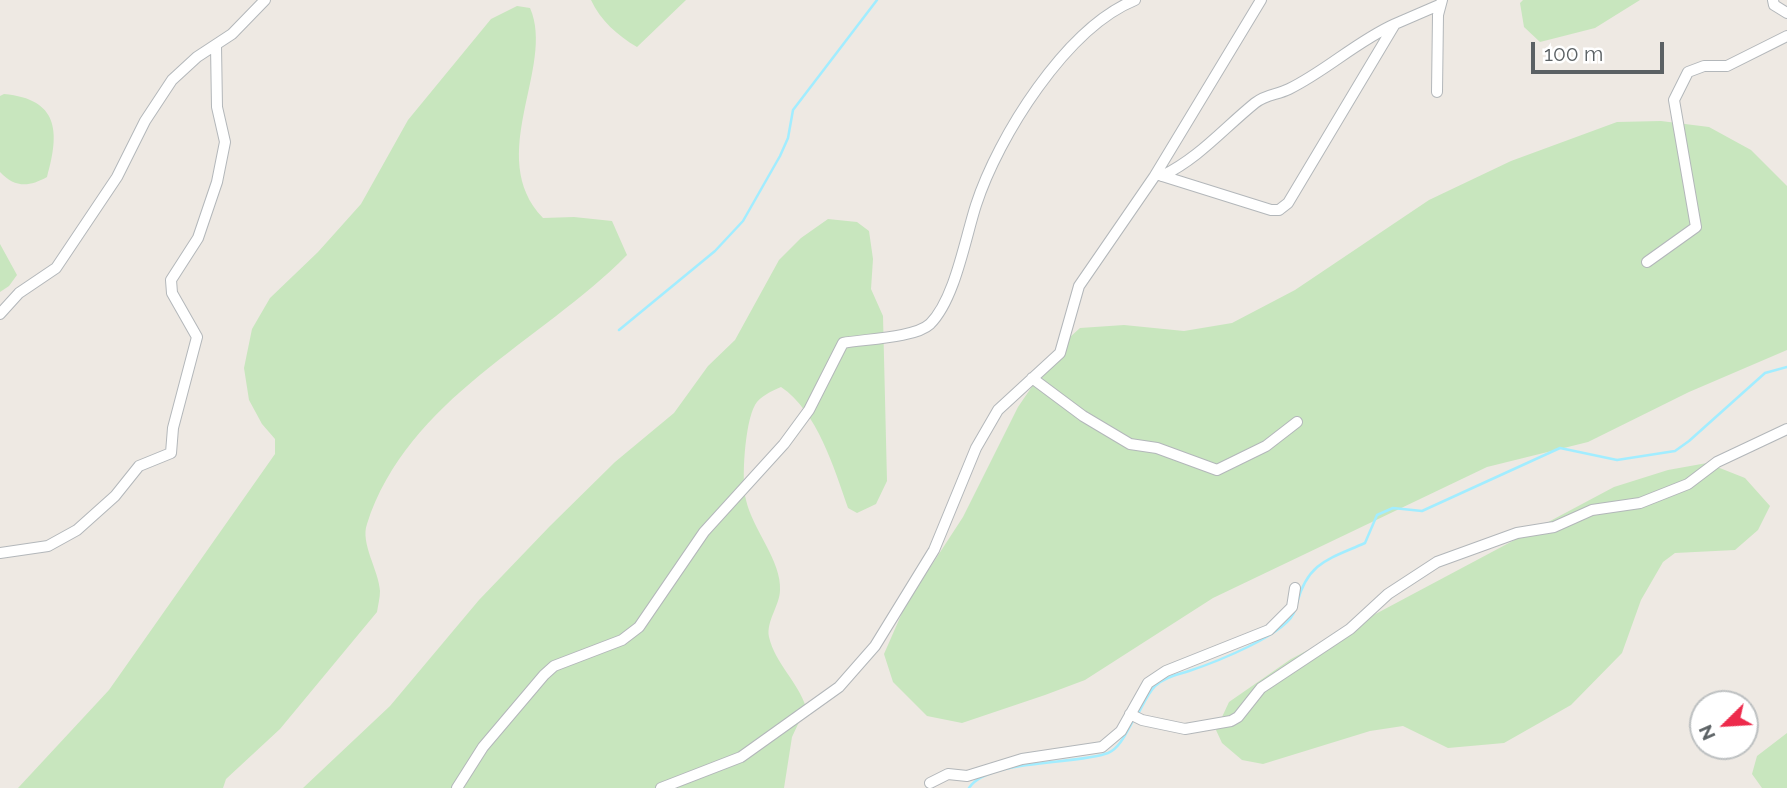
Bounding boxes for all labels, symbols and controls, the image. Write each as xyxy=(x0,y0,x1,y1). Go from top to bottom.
scale bar xyxy=(1535,28,1668,72)
text: 100 m xyxy=(1544,41,1603,66)
north arrow xyxy=(1689,690,1759,760)
text: N xyxy=(1694,722,1720,744)

